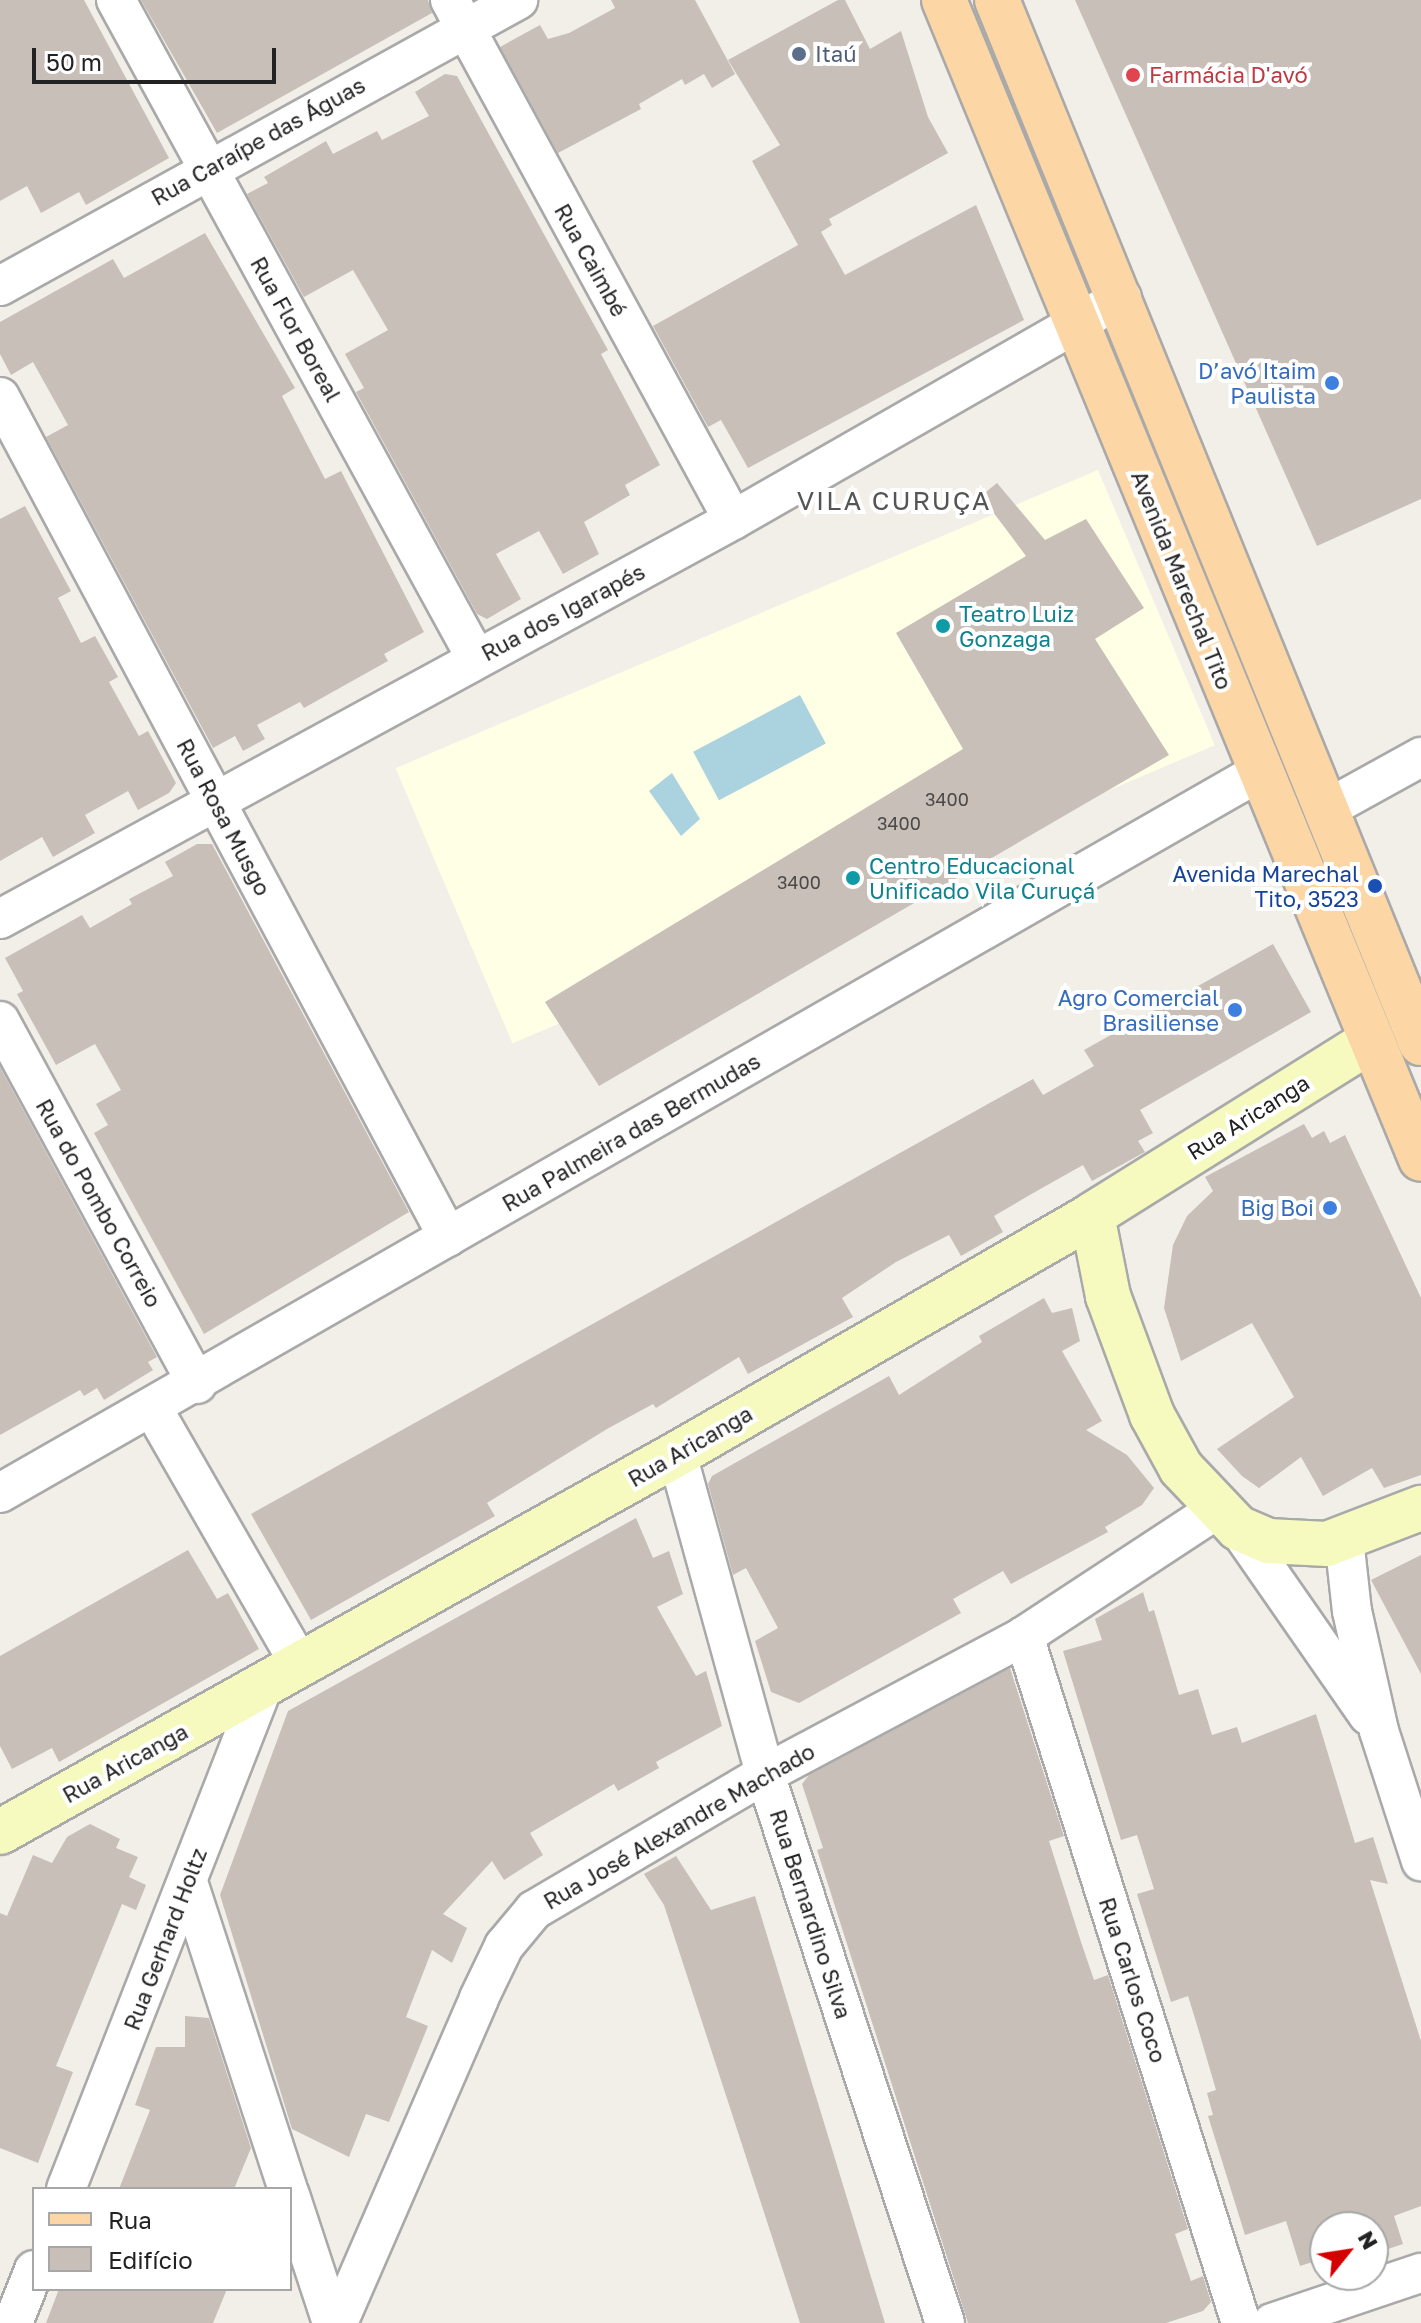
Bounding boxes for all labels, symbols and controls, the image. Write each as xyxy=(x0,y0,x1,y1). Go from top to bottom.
scale bar xyxy=(36,32,280,82)
place label: Itaú xyxy=(815,41,856,67)
marker: Itaú xyxy=(790,45,808,63)
text: 50 m xyxy=(46,47,102,76)
place label: Farmácia D'avó xyxy=(1149,62,1308,88)
marker: Farmácia D'avó xyxy=(1124,66,1142,84)
street label: Rua Caraípe das Águas xyxy=(147,71,369,211)
street label: Rua Caimbé xyxy=(549,199,633,321)
street label: Rua Flor Boreal xyxy=(245,252,347,406)
place label: D’avó Itaim Paulista xyxy=(1198,357,1316,408)
marker: D’avó Itaim Paulista xyxy=(1323,374,1341,392)
street label: Avenida Marechal Tito xyxy=(1126,467,1238,693)
district label: VILA CURUÇA xyxy=(797,485,991,517)
street label: Rua dos Igarapés xyxy=(477,558,649,666)
place label: Teatro Luiz Gonzaga xyxy=(959,600,1074,652)
marker: Teatro Luiz Gonzaga xyxy=(934,617,952,635)
street label: Rua Rosa Musgo xyxy=(172,734,276,900)
house number: 3400 xyxy=(925,788,969,810)
house number: 3400 xyxy=(877,812,921,834)
place label: Centro Educacional Unificado Vila Curuçá xyxy=(869,852,1095,904)
place label: Avenida Marechal Tito, 3523 xyxy=(1173,860,1359,912)
marker: Centro Educacional Unificado Vila Curuçá xyxy=(844,869,862,887)
house number: 3400 xyxy=(777,871,821,893)
marker: Avenida Marechal Tito, 3523 xyxy=(1366,877,1384,895)
place label: Agro Comercial Brasiliense xyxy=(1058,984,1219,1036)
marker: Agro Comercial Brasiliense xyxy=(1226,1001,1244,1019)
street label: Rua Palmeira das Bermudas xyxy=(497,1047,765,1217)
street label: Rua Aricanga xyxy=(1182,1069,1314,1165)
street label: Rua do Pombo Correio xyxy=(31,1094,167,1312)
place label: Big Boi xyxy=(1240,1195,1314,1221)
marker: Big Boi xyxy=(1321,1199,1339,1217)
street label: Rua Aricanga xyxy=(623,1400,757,1492)
street label: Rua Aricanga xyxy=(58,1718,192,1808)
street label: Rua José Alexandre Machado xyxy=(539,1737,819,1915)
street label: Rua Bernardino Silva xyxy=(765,1806,857,2022)
street label: Rua Gerhard Holtz xyxy=(118,1844,212,2034)
street label: Rua Carlos Coco xyxy=(1094,1894,1172,2066)
legend xyxy=(32,2187,292,2291)
text: Rua xyxy=(108,2205,152,2234)
north arrow xyxy=(1309,2211,1389,2291)
text: N xyxy=(1353,2226,1384,2254)
text: Edifício xyxy=(108,2245,193,2274)

